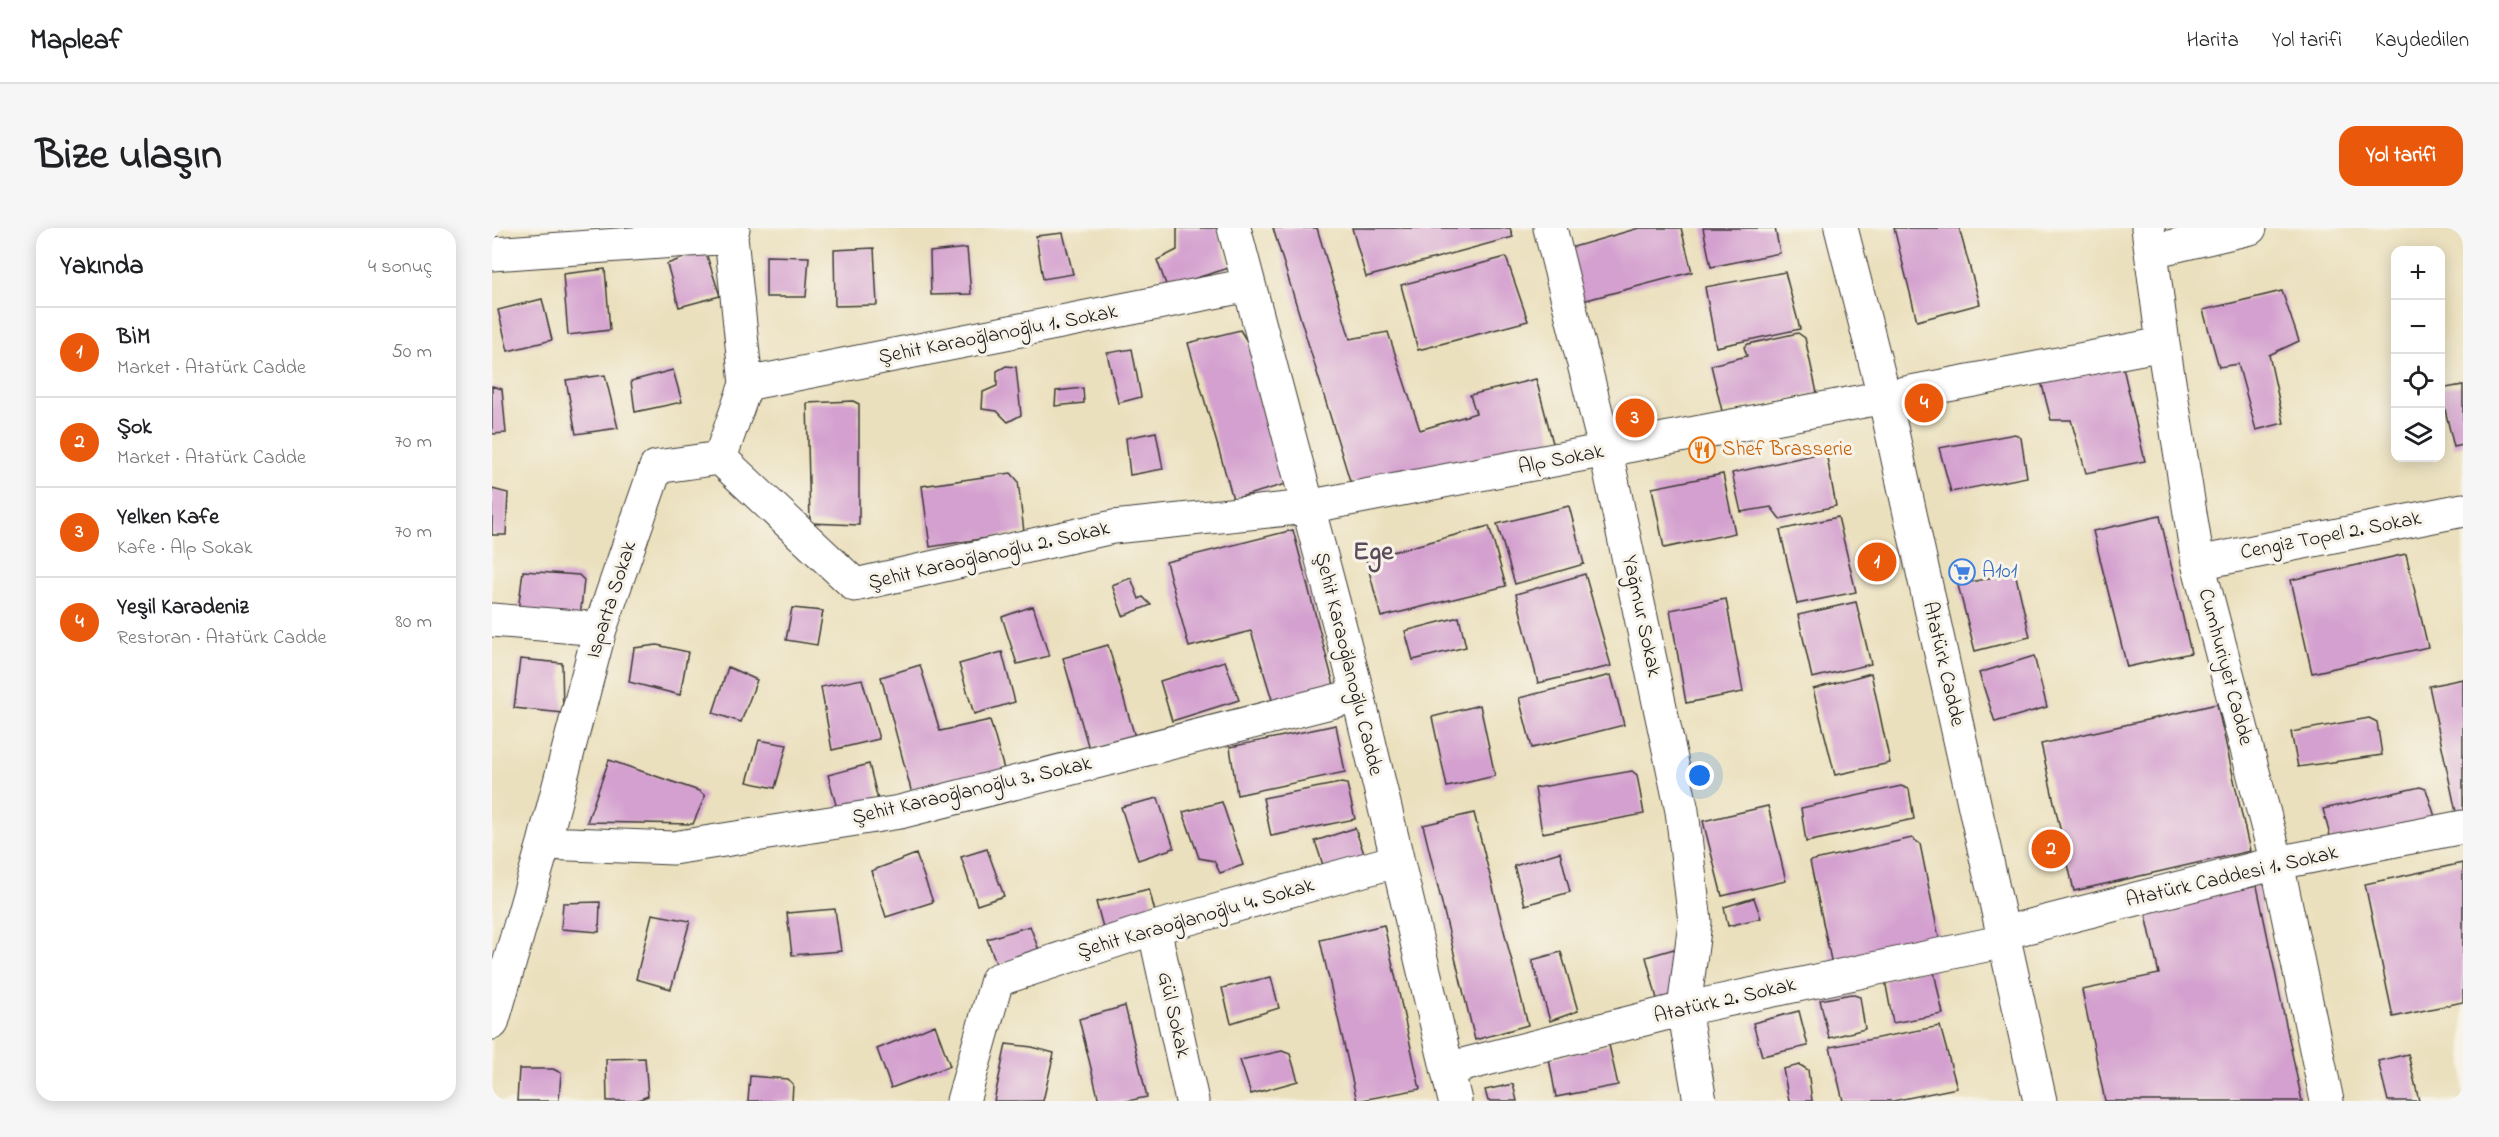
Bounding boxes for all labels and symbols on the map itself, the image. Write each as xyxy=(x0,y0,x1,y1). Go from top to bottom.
street label: Şehit Karaoğlanoğlu 1. Sokak xyxy=(876,297,1121,375)
pin: 4 xyxy=(1904,380,1944,426)
pin: 3 xyxy=(1616,396,1654,441)
restaurant icon: Shef Brasserie xyxy=(1687,435,1717,465)
place label: Shef Brasserie xyxy=(1722,435,1853,465)
street label: Alp Sokak xyxy=(1516,437,1607,483)
street label: Cengiz Topel 2. Sokak xyxy=(2238,504,2425,570)
street label: Şehit Karaoğlanoğlu 2. Sokak xyxy=(865,513,1114,600)
district label: Ege xyxy=(1353,533,1394,573)
street label: Isparta Sokak xyxy=(579,537,645,663)
pin: 1 xyxy=(1858,540,1896,584)
street label: Şehit Karaoğlanoğlu Cadde xyxy=(1304,549,1390,780)
street label: Yağmur Sokak xyxy=(1611,552,1669,681)
supermarket icon: A101 xyxy=(1947,557,1977,587)
place label: A101 xyxy=(1982,557,2018,587)
street label: Cumhuriyet Cadde xyxy=(2188,585,2261,750)
street label: Atatürk Cadde xyxy=(1914,599,1972,730)
street label: Şehit Karaoğlanoğlu 3. Sokak xyxy=(849,749,1096,835)
your location xyxy=(1685,761,1714,790)
pin: 2 xyxy=(2032,826,2070,872)
street label: Atatürk Caddesi 1. Sokak xyxy=(2123,838,2342,916)
street label: Şehit Karaoğlanoğlu 4. Sokak xyxy=(1074,871,1319,969)
street label: Gül Sokak xyxy=(1149,969,1198,1062)
street label: Atatürk 2. Sokak xyxy=(1651,970,1800,1032)

